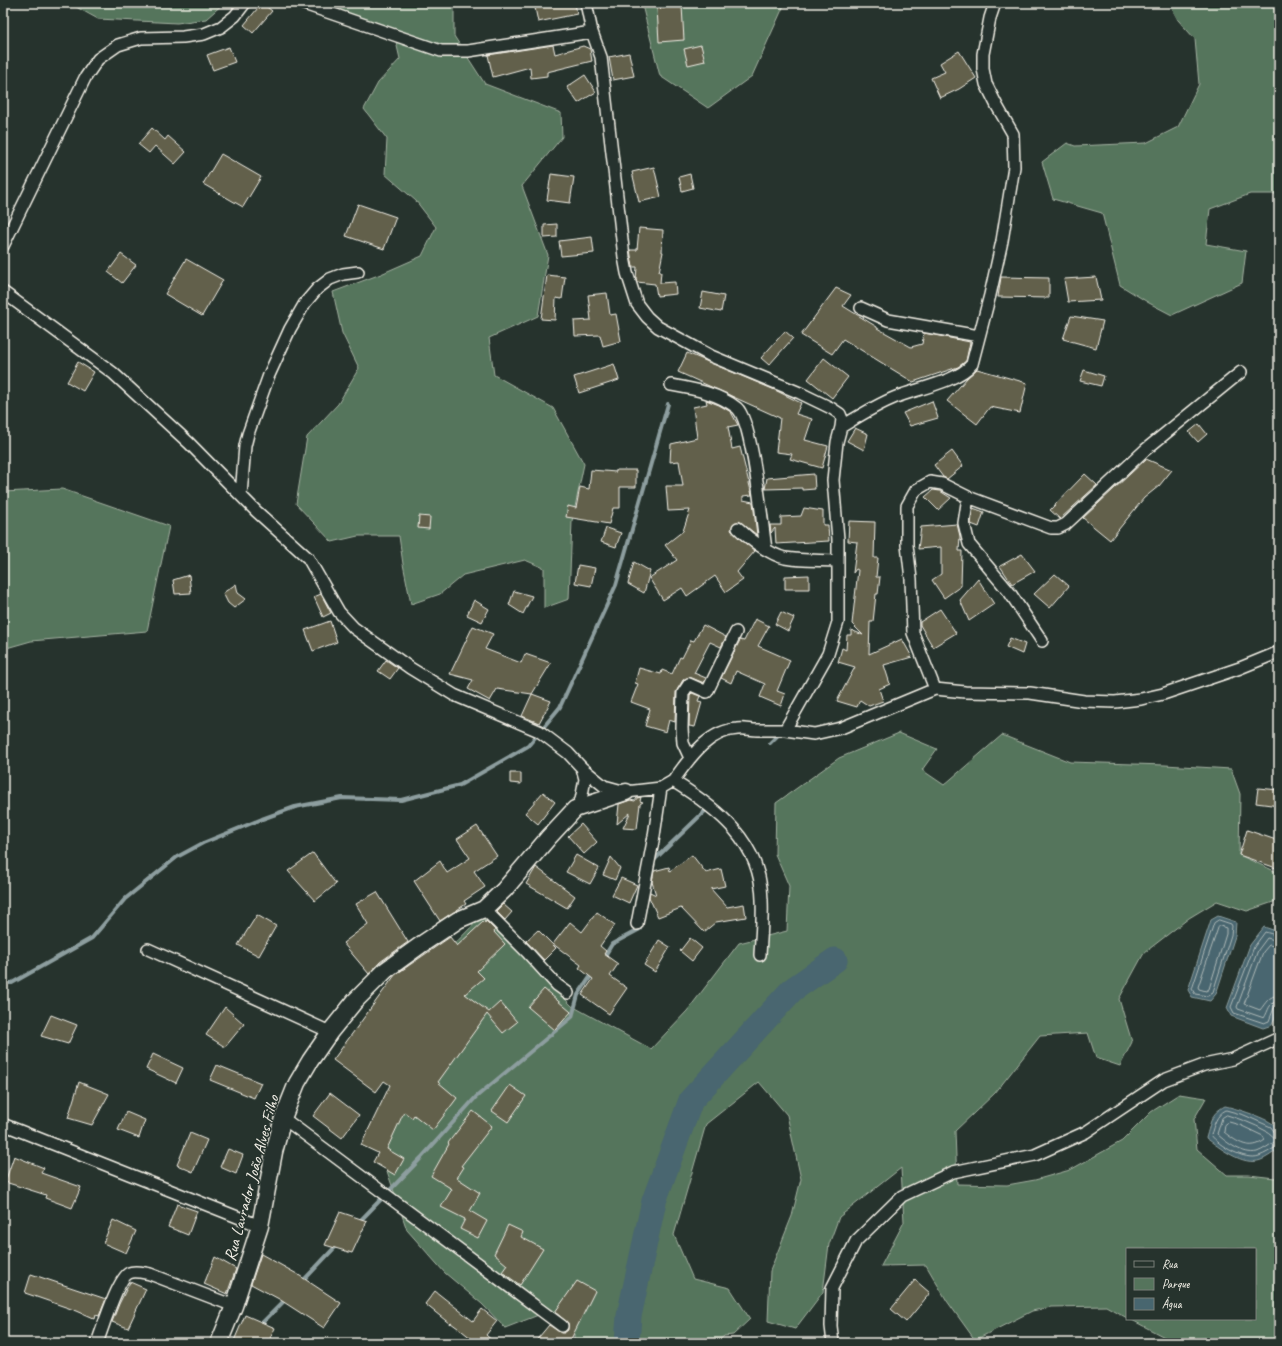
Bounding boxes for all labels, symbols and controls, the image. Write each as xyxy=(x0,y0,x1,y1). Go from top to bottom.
street label: Rua Lavrador João Alves Filho xyxy=(219,1092,284,1263)
legend xyxy=(1126,1248,1256,1320)
text: Rua xyxy=(1162,1256,1179,1272)
text: Parque xyxy=(1162,1276,1191,1292)
text: Água xyxy=(1162,1296,1183,1312)

